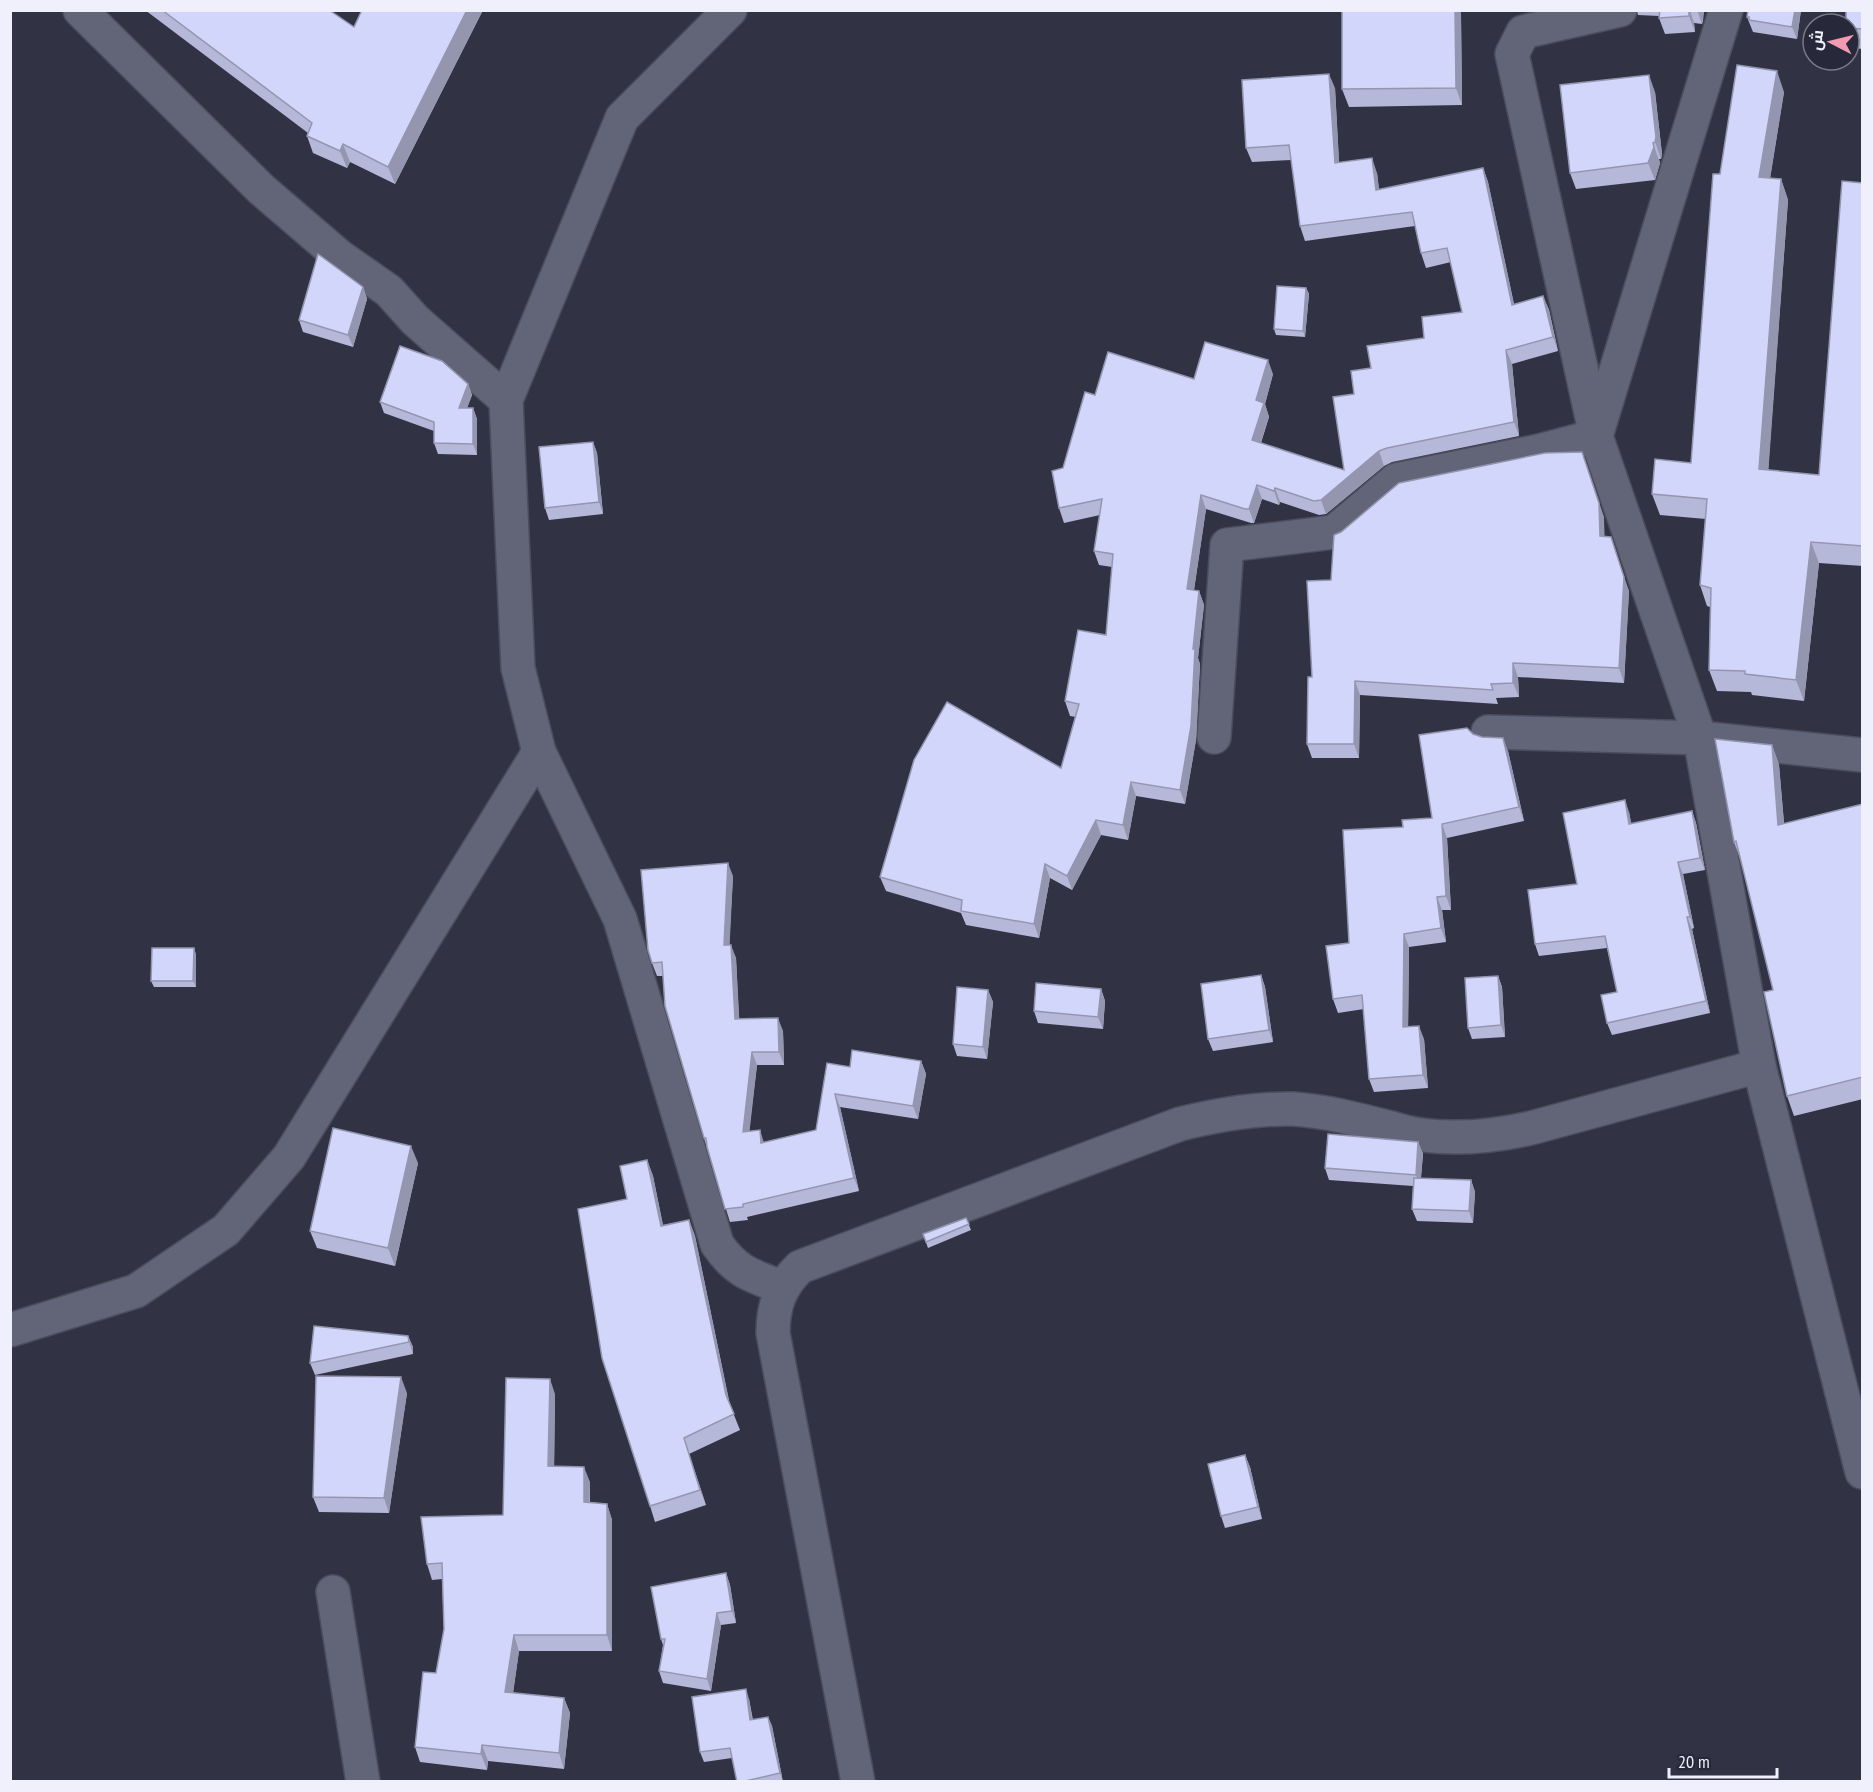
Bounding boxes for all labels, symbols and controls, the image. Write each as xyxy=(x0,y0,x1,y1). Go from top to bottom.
north arrow xyxy=(1801,12,1861,72)
text: ش xyxy=(1805,29,1827,52)
scale bar xyxy=(1669,1741,1777,1779)
text: 20 m xyxy=(1678,1750,1710,1773)

